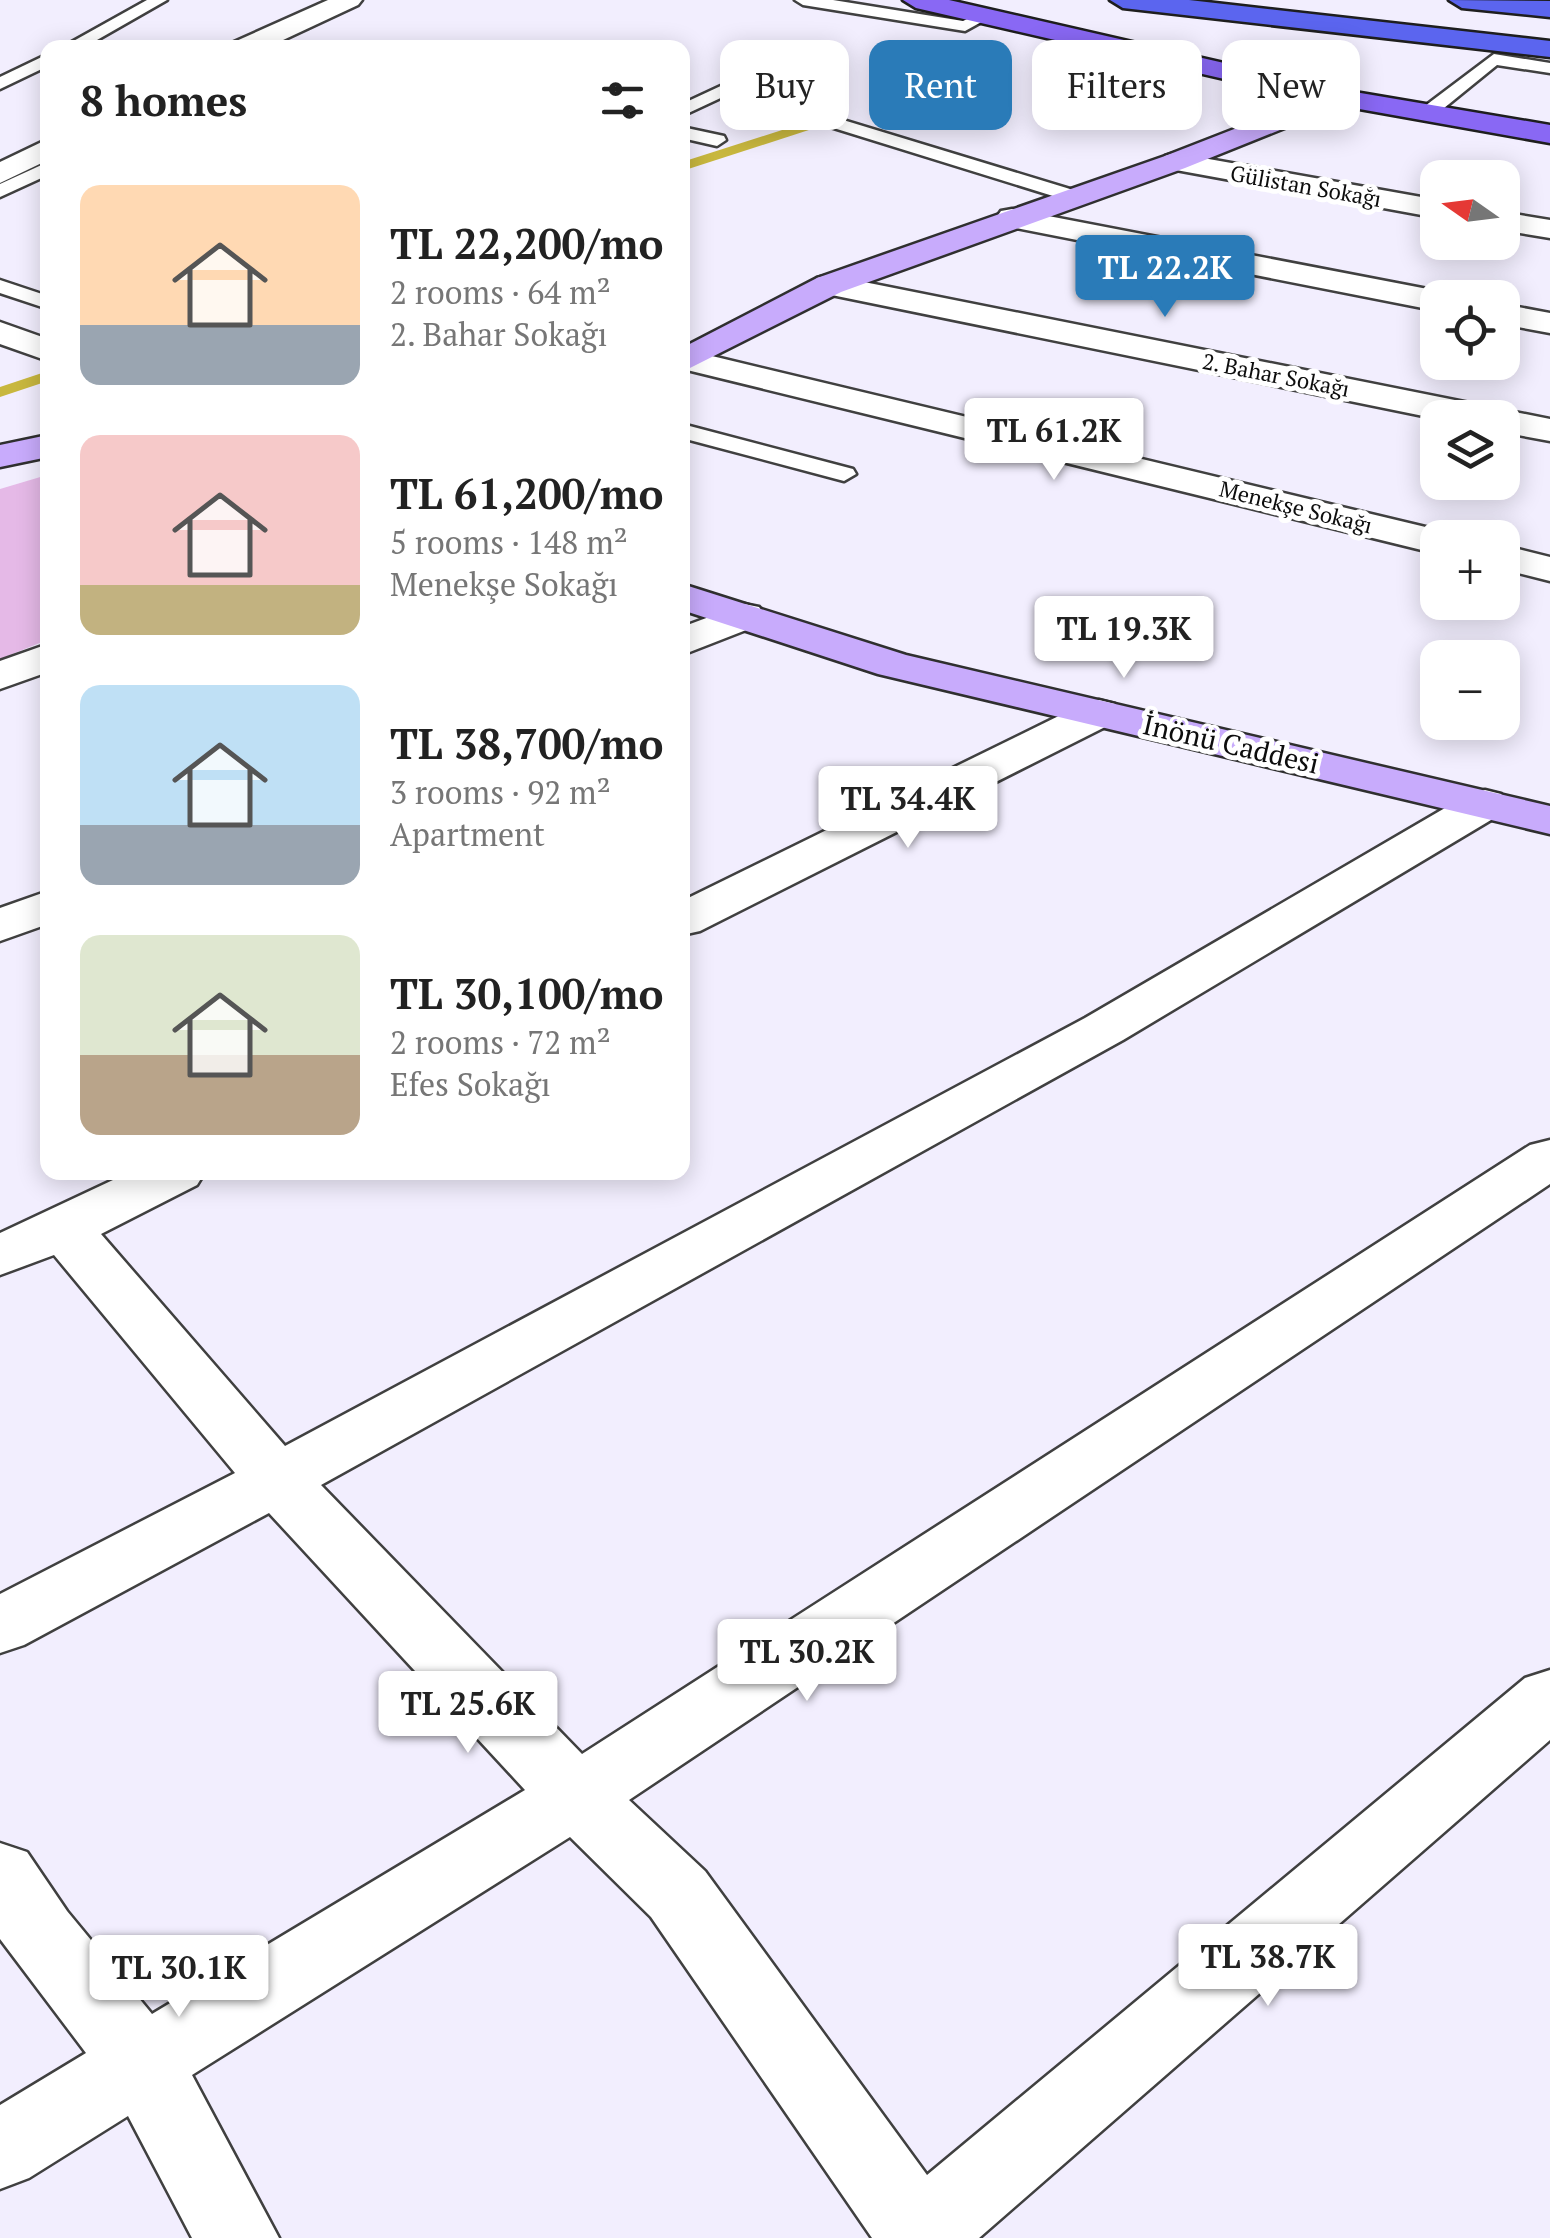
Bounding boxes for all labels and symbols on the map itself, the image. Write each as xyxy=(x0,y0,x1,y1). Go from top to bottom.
street label: Gülistan Sokağı xyxy=(1228,158,1384,213)
north arrow xyxy=(1420,160,1520,260)
pin: TL 22.2K xyxy=(1062,235,1268,320)
street label: 2. Bahar Sokağı xyxy=(1200,346,1352,403)
pin: TL 61.2K xyxy=(951,398,1157,483)
street label: Menekşe Sokağı xyxy=(1217,474,1376,540)
pin: TL 19.3K xyxy=(1021,596,1227,681)
street label: İnönü Caddesi xyxy=(1140,705,1323,782)
pin: TL 34.4K xyxy=(805,766,1011,851)
pin: TL 30.2K xyxy=(704,1619,910,1704)
pin: TL 25.6K xyxy=(365,1671,571,1756)
pin: TL 38.7K xyxy=(1165,1924,1371,2009)
pin: TL 30.1K xyxy=(76,1935,282,2020)

